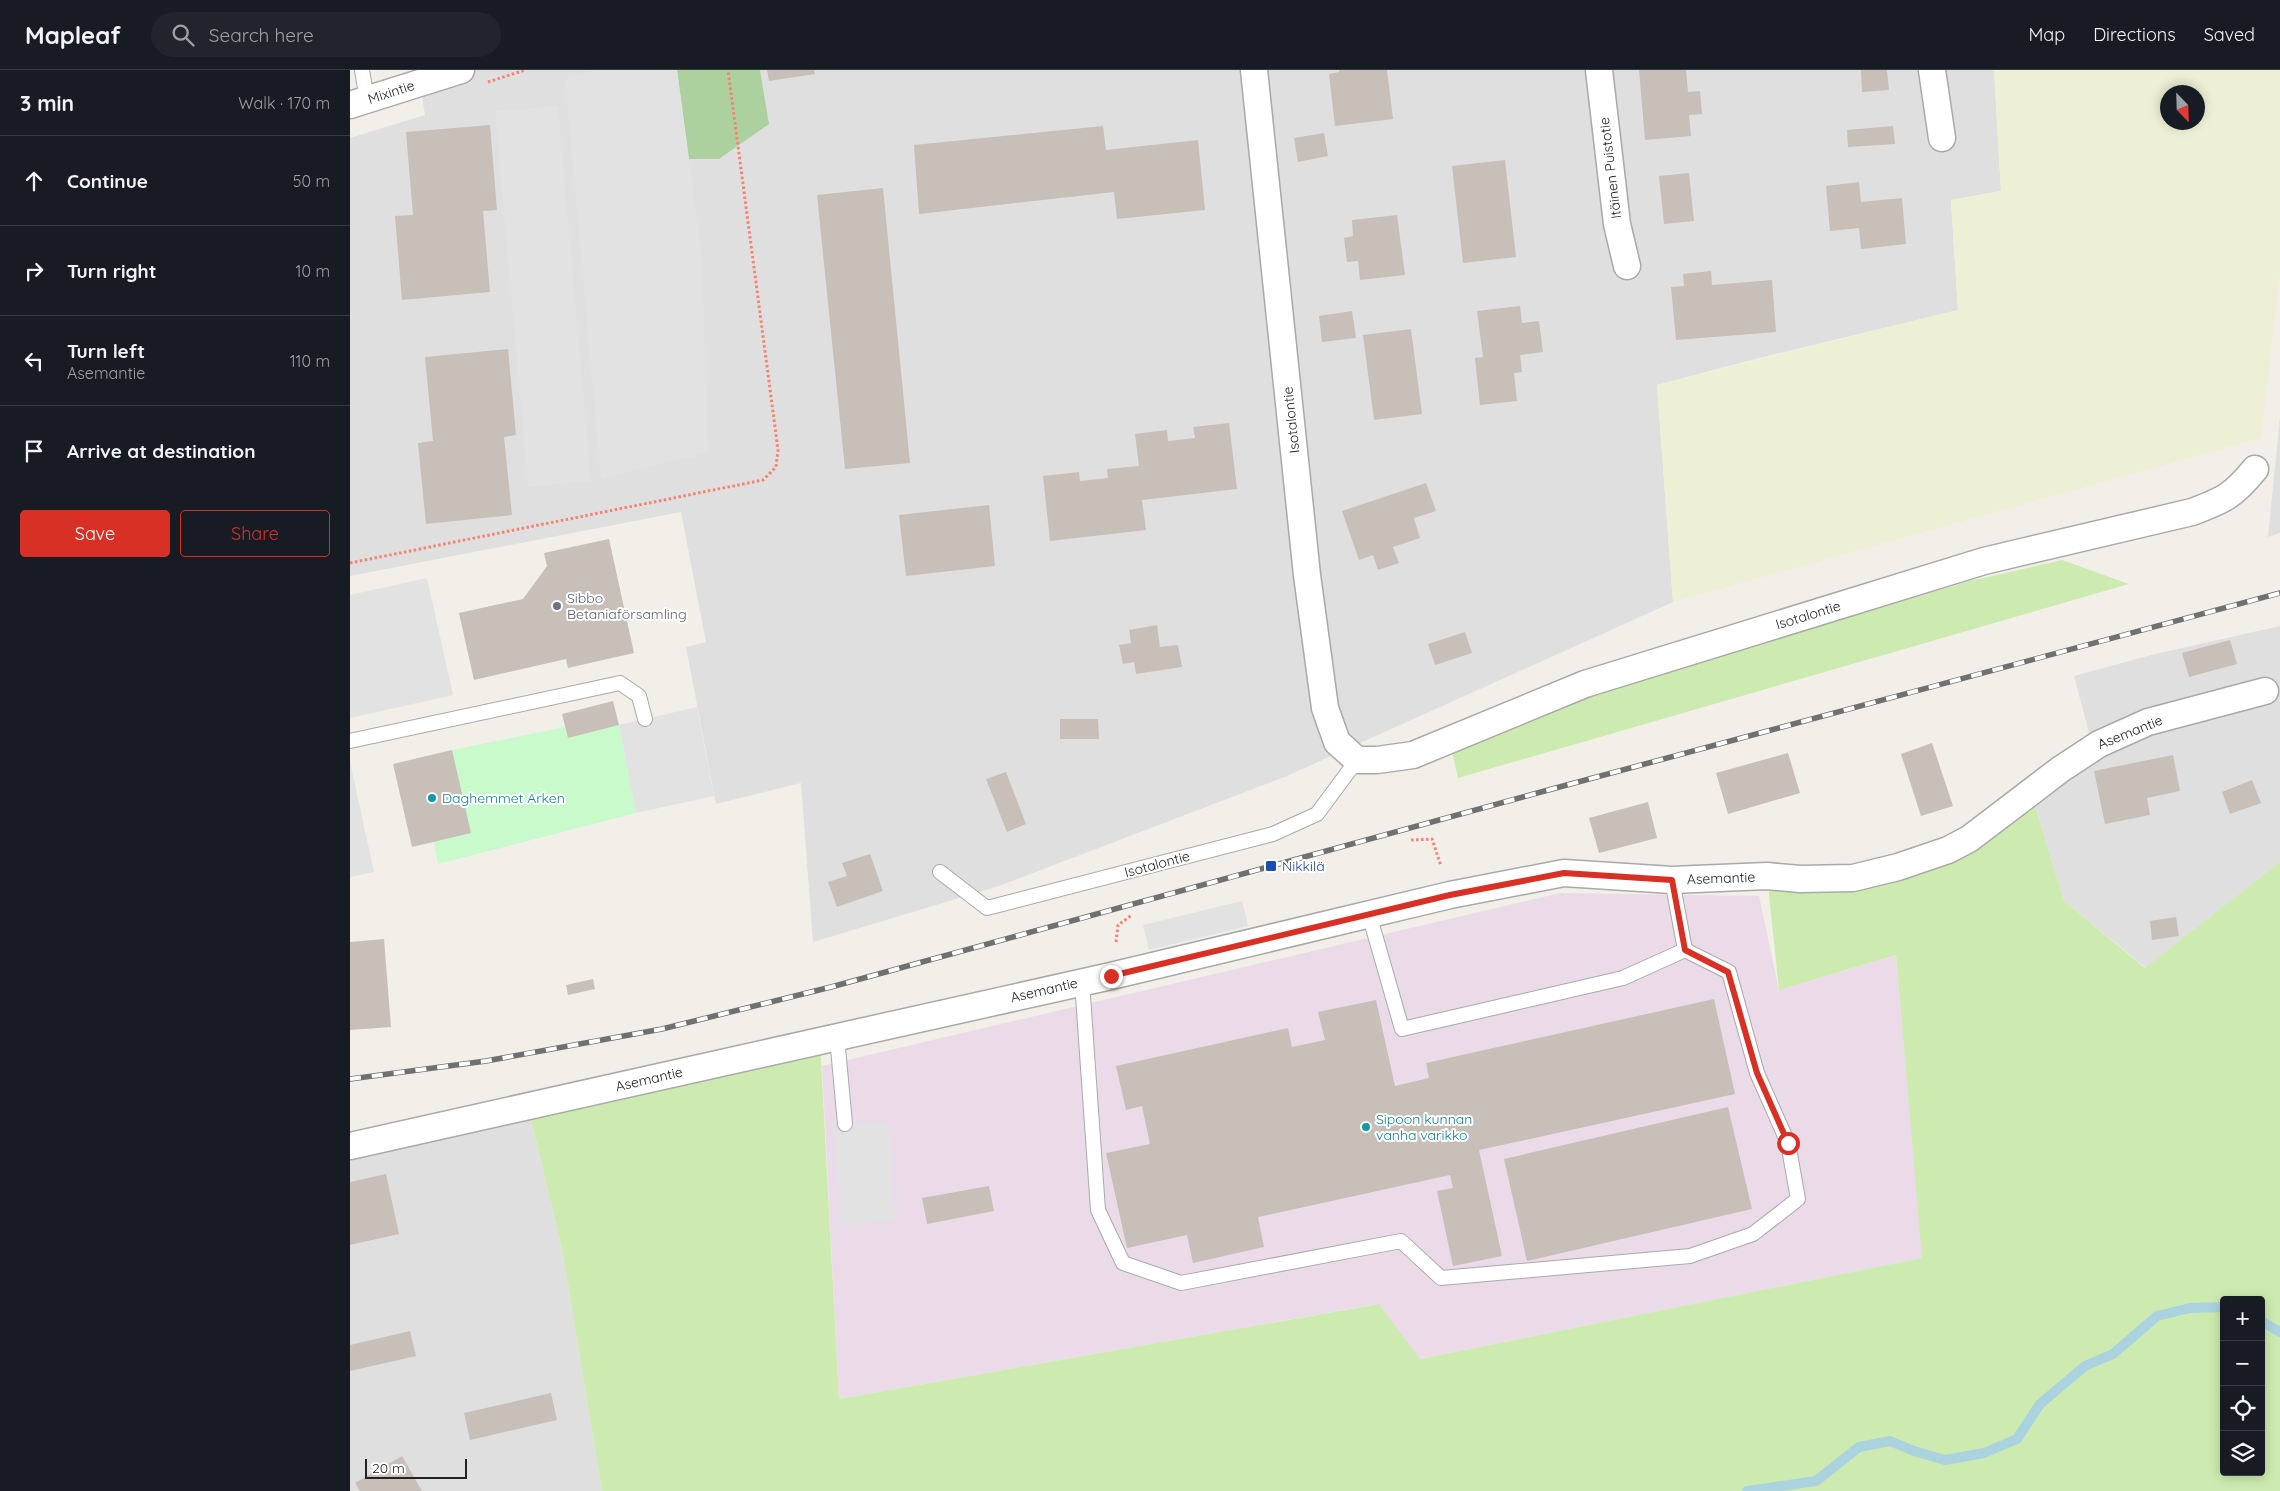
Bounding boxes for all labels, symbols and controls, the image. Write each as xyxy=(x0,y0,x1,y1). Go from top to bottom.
search box xyxy=(151,12,501,57)
text: Mapleaf xyxy=(25,20,121,50)
icon: search xyxy=(169,21,197,49)
text: Search here xyxy=(209,23,314,47)
text: Map xyxy=(2028,23,2065,46)
text: Directions xyxy=(2093,23,2176,46)
text: Saved xyxy=(2204,23,2255,46)
street label: Mixintie xyxy=(365,76,417,108)
north arrow xyxy=(2160,85,2205,130)
text: 3 min xyxy=(20,90,74,116)
text: Walk · 170 m xyxy=(238,93,330,113)
street label: Itäinen Puistotie xyxy=(1595,116,1625,220)
icon: ahead xyxy=(20,167,48,195)
text: Continue xyxy=(67,169,148,193)
text: 50 m xyxy=(293,171,330,191)
icon: right xyxy=(20,257,48,285)
text: Turn right xyxy=(67,259,156,283)
text: 10 m xyxy=(296,261,330,281)
text: Turn left xyxy=(67,339,145,363)
icon: left xyxy=(20,347,48,375)
text: 110 m xyxy=(290,351,330,371)
text: Asemantie xyxy=(67,363,145,383)
street label: Isotalontie xyxy=(1279,386,1303,454)
icon: arrive xyxy=(20,437,48,465)
text: Arrive at destination xyxy=(67,439,256,463)
button: Save xyxy=(20,510,170,557)
button: Share xyxy=(180,510,330,557)
place label: Sibbo Betaniaförsamling xyxy=(567,589,687,623)
street label: Isotalontie xyxy=(1773,597,1843,633)
marker: Sibbo Betaniaförsamling xyxy=(551,600,563,612)
street label: Asemantie xyxy=(2095,711,2165,753)
place label: Daghemmet Arken xyxy=(442,789,565,807)
marker: Daghemmet Arken xyxy=(426,792,438,804)
street label: Isotalontie xyxy=(1122,847,1192,881)
place label: Nikkilä xyxy=(1282,857,1325,875)
marker: Nikkilä xyxy=(1264,859,1278,873)
street label: Asemantie xyxy=(1686,868,1756,888)
route end xyxy=(1100,965,1123,988)
street label: Asemantie xyxy=(1009,974,1079,1006)
street label: Asemantie xyxy=(614,1063,684,1095)
place label: Sipoon kunnan vanha varikko xyxy=(1376,1110,1472,1144)
marker: Sipoon kunnan vanha varikko xyxy=(1360,1121,1372,1133)
route start xyxy=(1777,1132,1800,1155)
map controls xyxy=(2220,1296,2265,1476)
button: + xyxy=(2220,1296,2265,1341)
button: − xyxy=(2220,1341,2265,1386)
button: locate xyxy=(2220,1386,2265,1431)
button: layers xyxy=(2220,1431,2265,1476)
scale bar xyxy=(365,1456,468,1479)
text: 20 m xyxy=(372,1459,405,1477)

